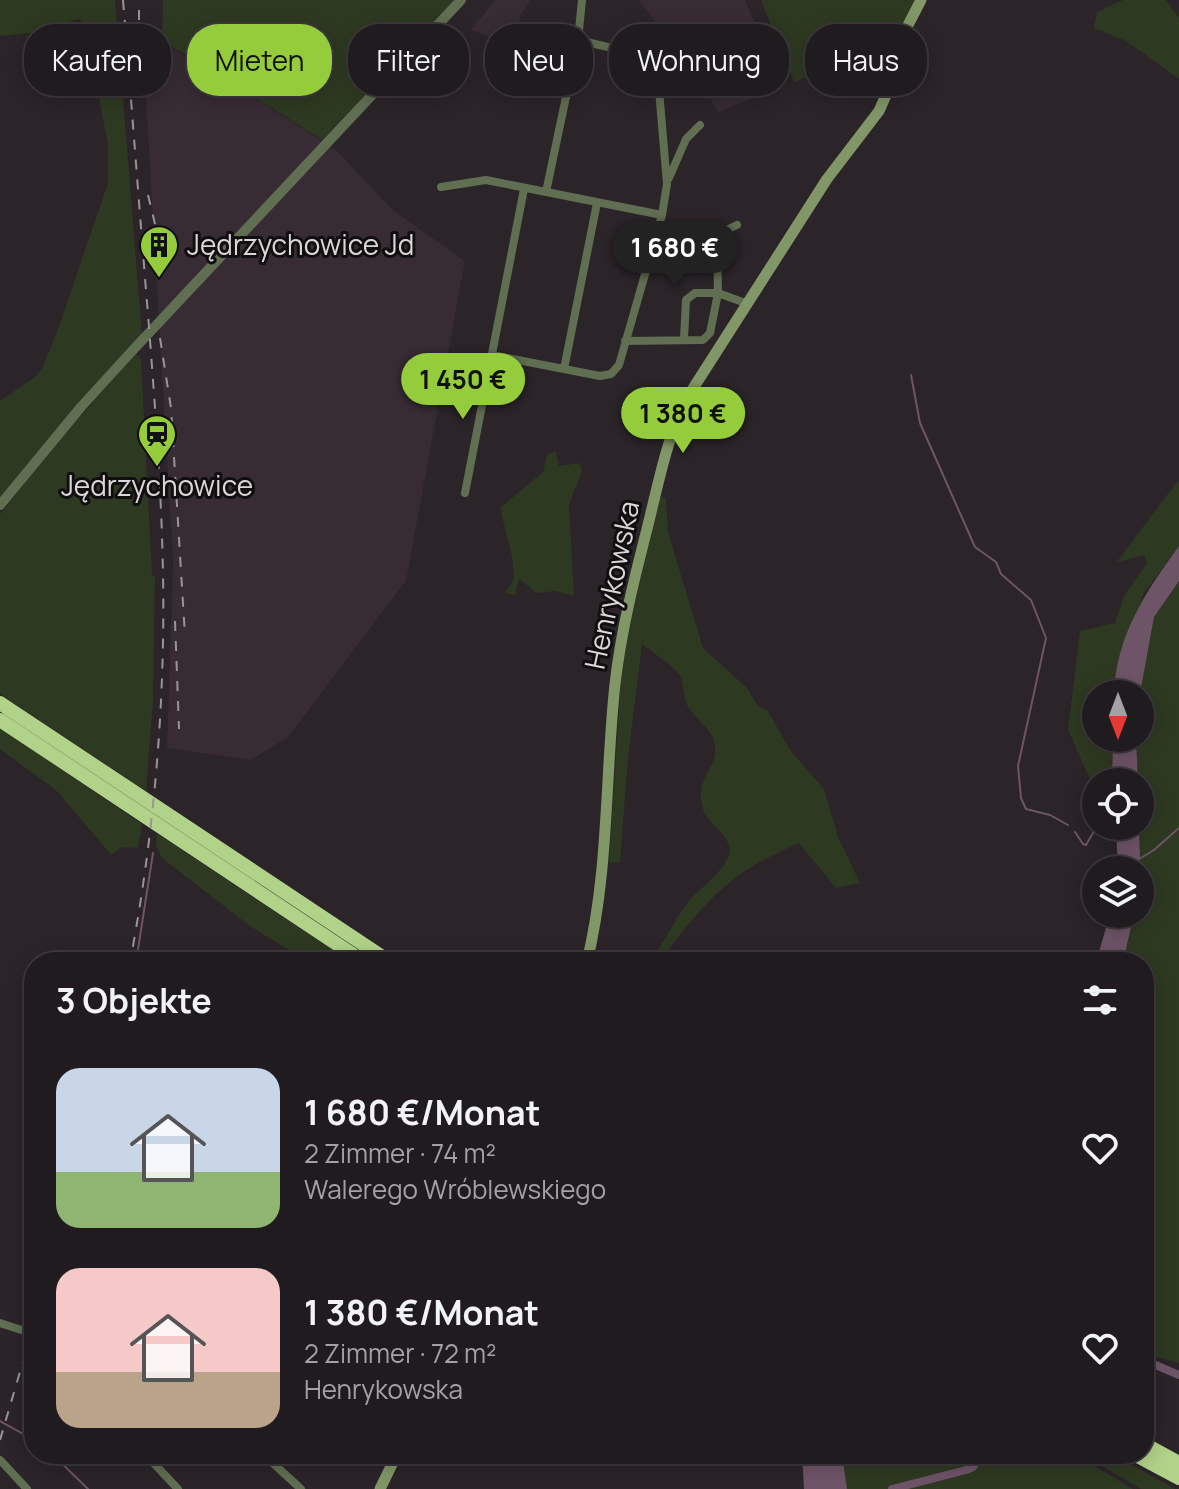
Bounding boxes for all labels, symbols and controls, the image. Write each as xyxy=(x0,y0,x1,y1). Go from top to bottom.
chip: Kaufen xyxy=(24,24,171,96)
chip: Mieten xyxy=(187,24,332,96)
chip: Filter xyxy=(348,24,469,96)
chip: Neu xyxy=(485,24,593,96)
chip: Wohnung xyxy=(609,24,789,96)
chip: Haus xyxy=(805,24,927,96)
pin: 1 680 € xyxy=(601,221,749,289)
building icon: Jędrzychowice Jd xyxy=(138,224,180,279)
place label: Jędrzychowice Jd xyxy=(187,225,414,263)
text: 1 680 € xyxy=(631,229,719,265)
pin: 1 450 € xyxy=(389,353,537,421)
text: 1 450 € xyxy=(419,361,507,397)
pin: 1 380 € xyxy=(609,387,757,455)
text: 1 380 € xyxy=(639,395,727,431)
station icon: Jędrzychowice xyxy=(136,413,178,468)
place label: Jędrzychowice xyxy=(61,466,253,504)
street label: Henrykowska xyxy=(575,497,647,672)
north arrow xyxy=(1082,680,1154,752)
map controls xyxy=(1082,680,1154,928)
button: locate xyxy=(1082,768,1154,840)
button: layers xyxy=(1082,856,1154,928)
text: 3 Objekte xyxy=(56,977,212,1023)
icon: filters xyxy=(1078,978,1122,1022)
text: 1 680 €/Monat xyxy=(304,1089,540,1135)
icon: home xyxy=(120,1100,216,1196)
icon: heart xyxy=(1078,1126,1122,1170)
text: 2 Zimmer · 74 m² xyxy=(304,1135,496,1171)
text: Walerego Wróblewskiego xyxy=(304,1171,606,1207)
text: 1 380 €/Monat xyxy=(304,1289,539,1335)
icon: home xyxy=(120,1300,216,1396)
icon: heart xyxy=(1078,1326,1122,1370)
text: 2 Zimmer · 72 m² xyxy=(304,1335,496,1371)
text: Henrykowska xyxy=(304,1371,463,1407)

